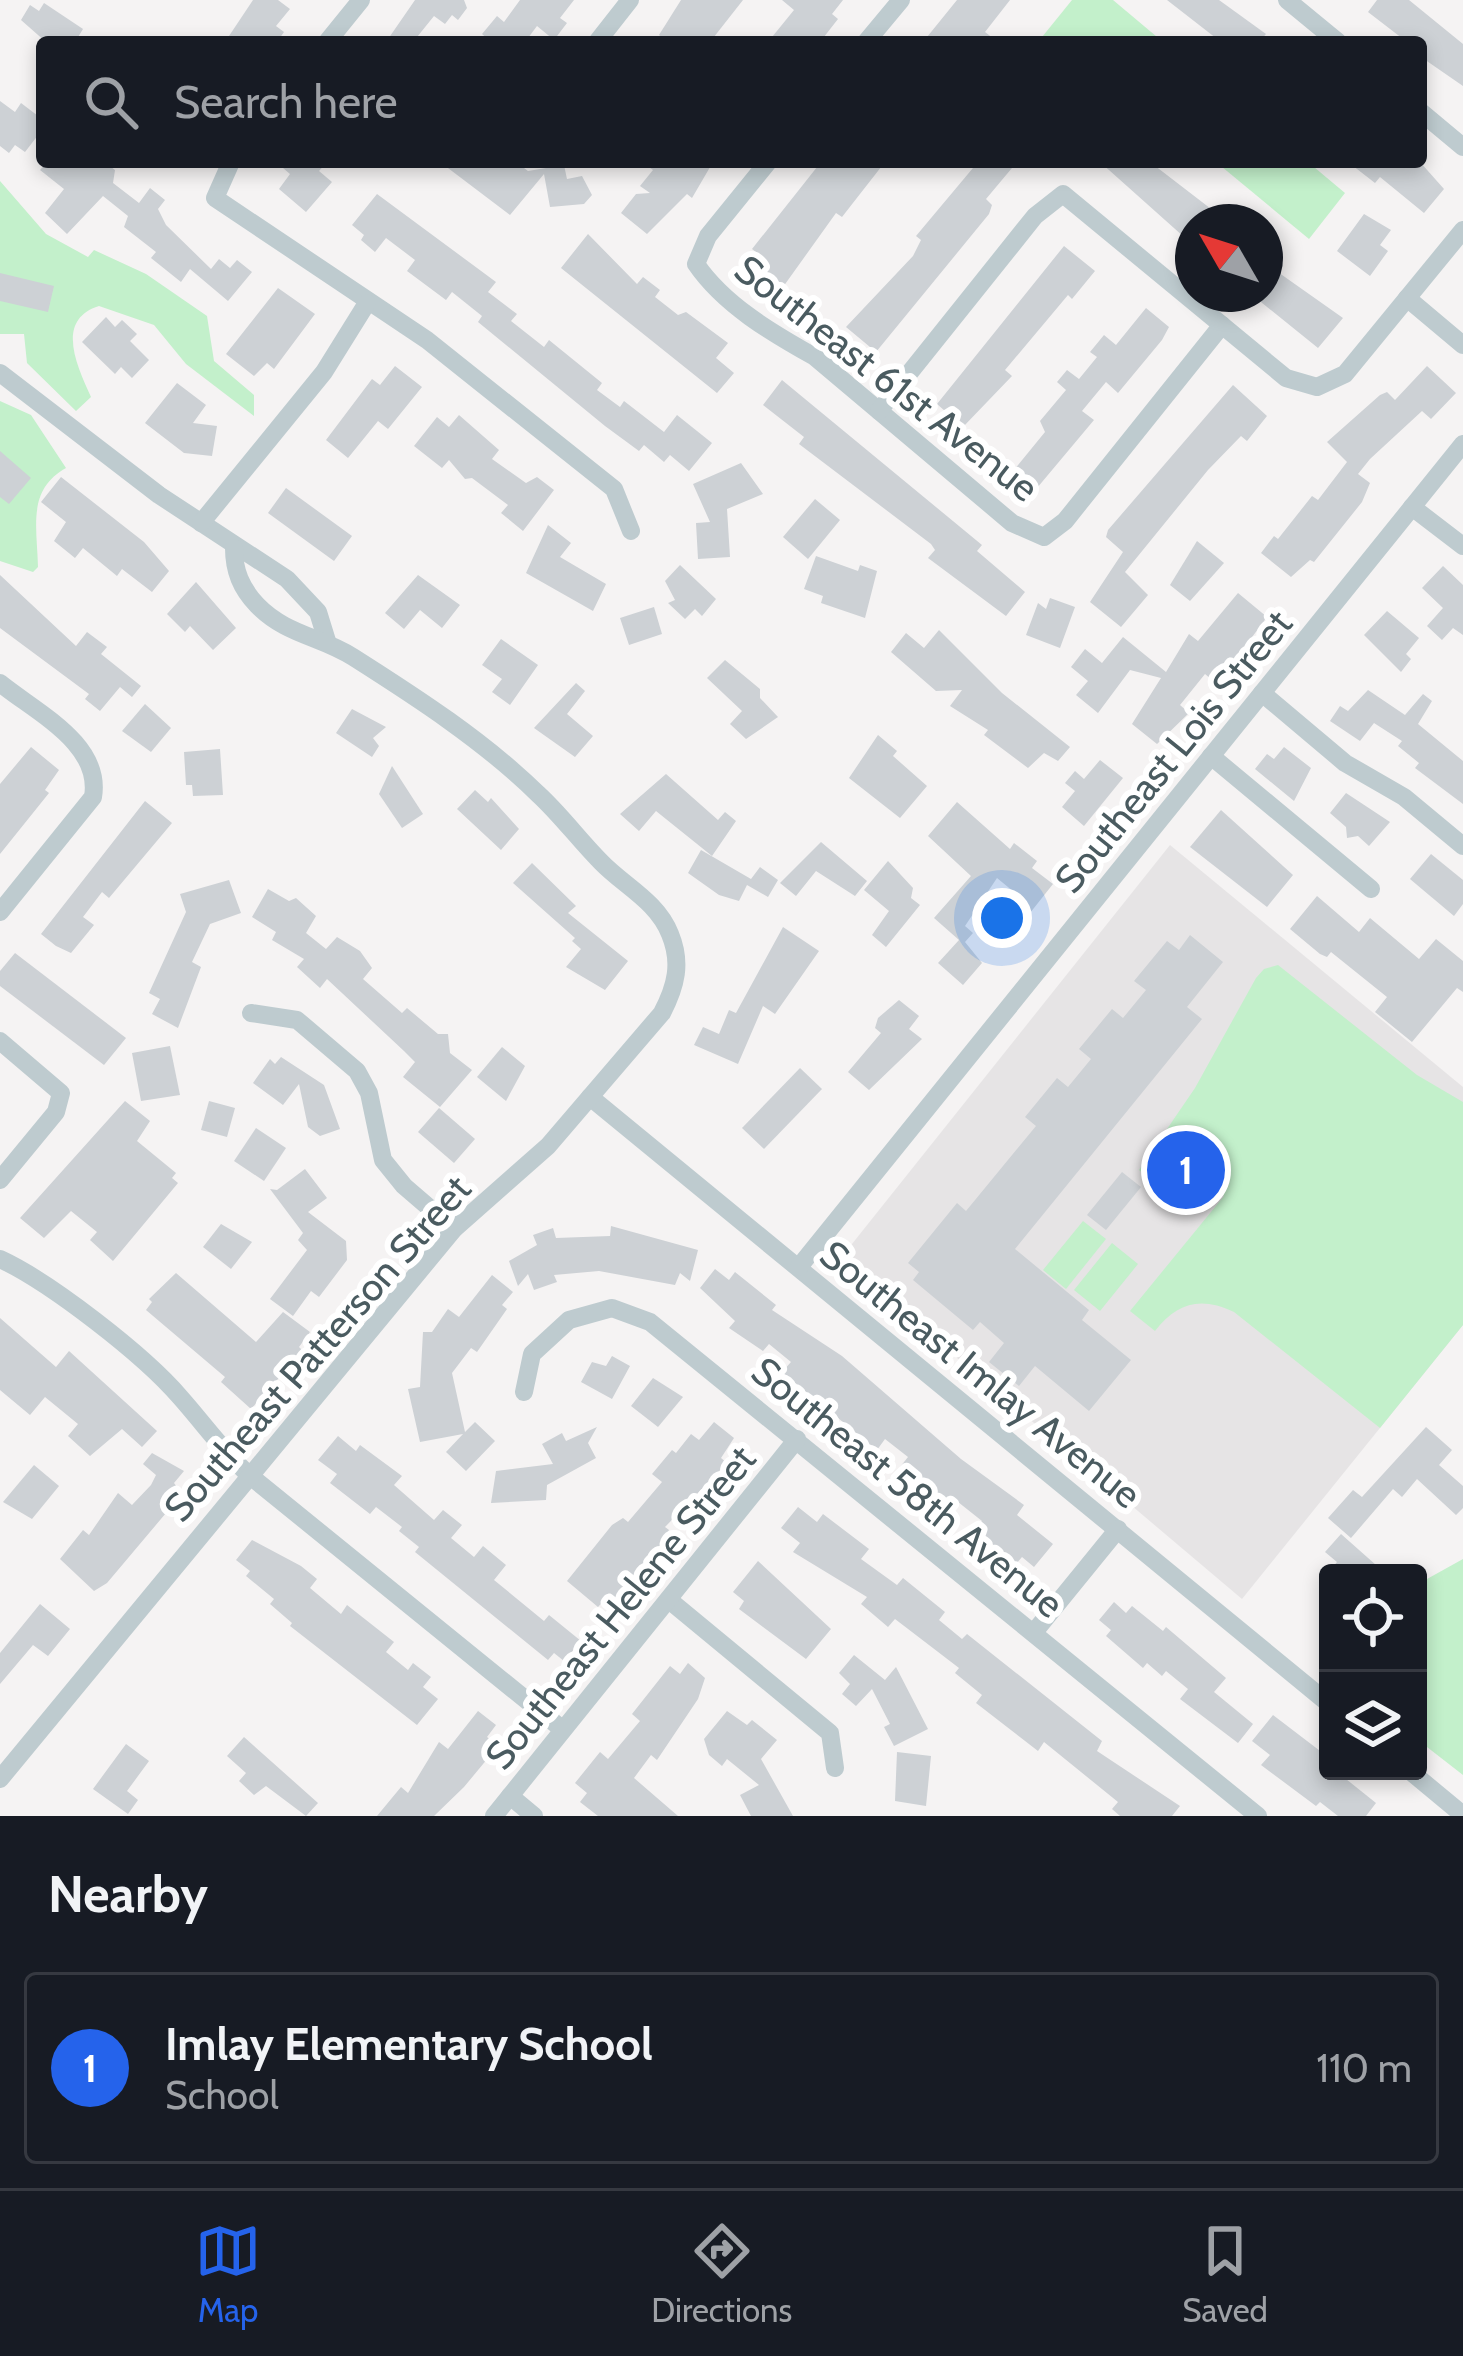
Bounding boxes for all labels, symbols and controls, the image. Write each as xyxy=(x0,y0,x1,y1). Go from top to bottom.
search box xyxy=(36,36,1427,168)
icon: search xyxy=(78,69,144,135)
text: Search here xyxy=(174,75,398,129)
north arrow xyxy=(1175,204,1283,312)
street label: Southeast 61st Avenue xyxy=(726,245,1048,511)
street label: Southeast Lois Street xyxy=(1044,600,1302,902)
your location xyxy=(972,888,1032,948)
pin: 1 xyxy=(1147,1125,1225,1215)
street label: Southeast Patterson Street xyxy=(154,1165,480,1531)
street label: Southeast Imlay Avenue xyxy=(811,1230,1151,1518)
street label: Southeast 58th Avenue xyxy=(742,1347,1074,1627)
street label: Southeast Helene Street xyxy=(475,1436,765,1778)
map controls xyxy=(1319,1564,1427,1780)
button: locate xyxy=(1319,1564,1427,1672)
button: layers xyxy=(1319,1672,1427,1780)
text: Nearby xyxy=(48,1863,208,1925)
text: Imlay Elementary School xyxy=(165,2017,653,2071)
text: 1 xyxy=(83,2044,97,2092)
text: 110 m xyxy=(1316,2044,1412,2092)
text: School xyxy=(165,2071,279,2119)
tab: Map xyxy=(195,2218,261,2330)
tab: Directions xyxy=(651,2218,792,2330)
tab: Saved xyxy=(1182,2218,1268,2330)

